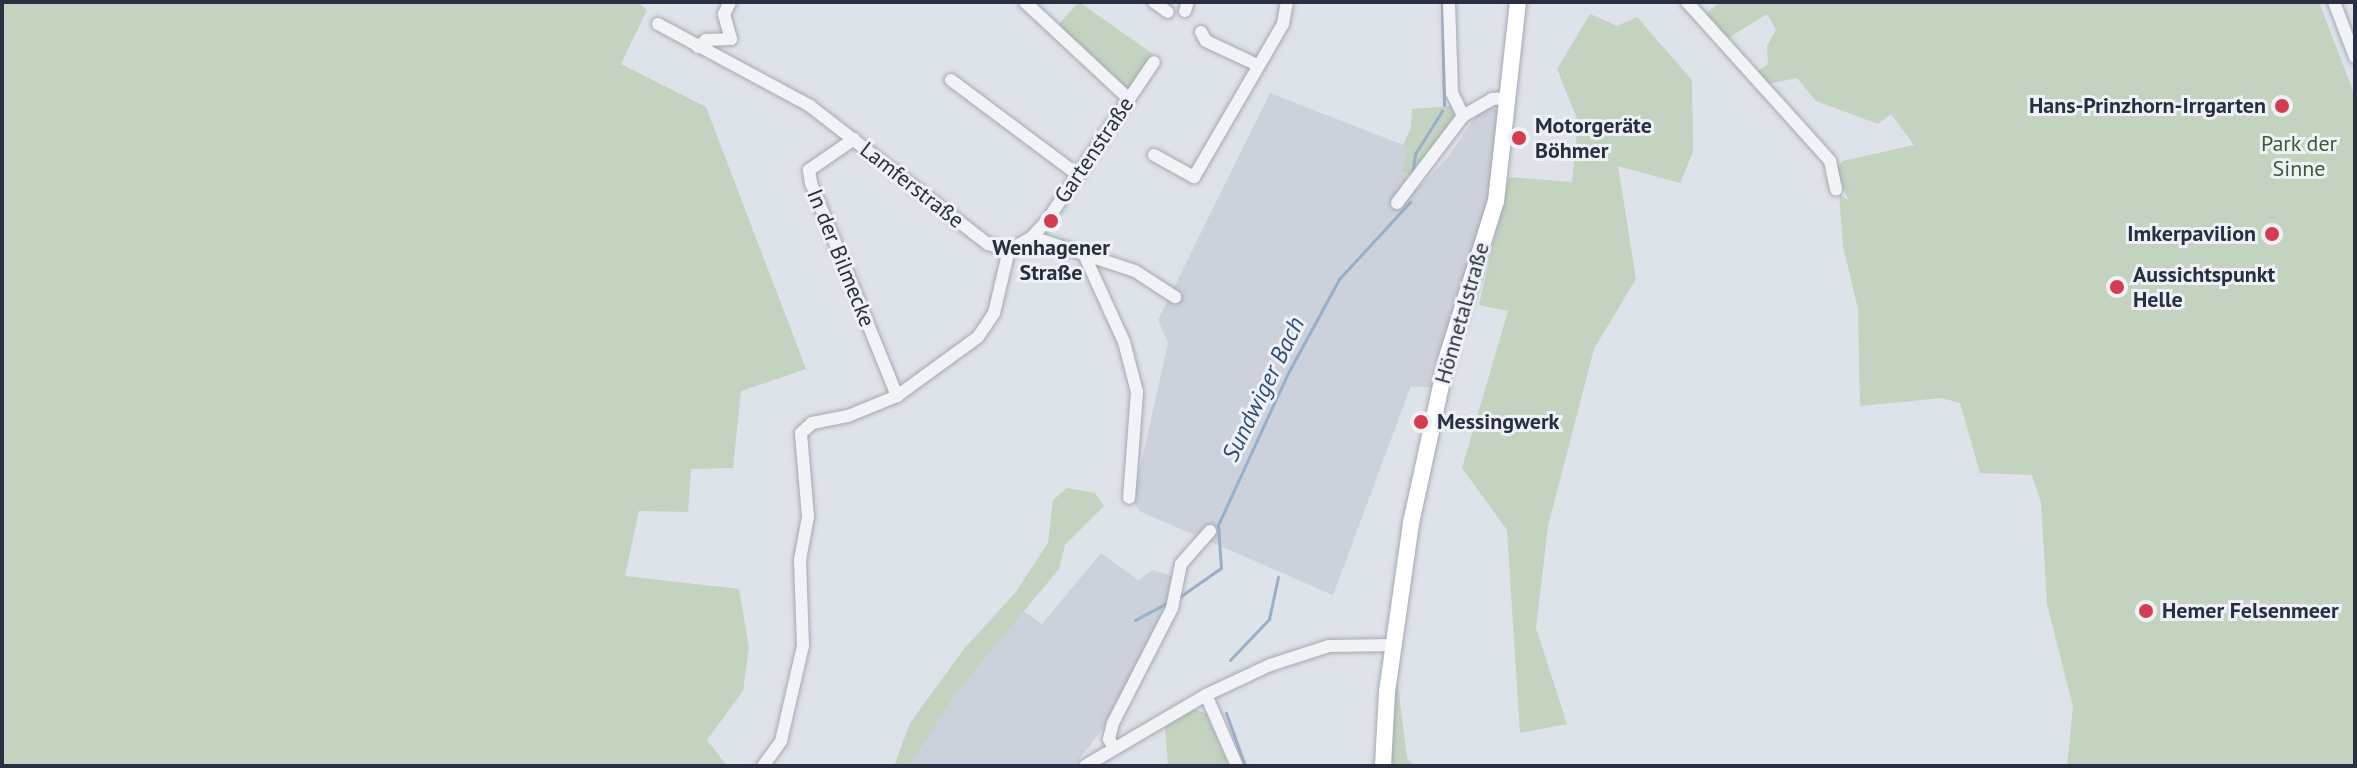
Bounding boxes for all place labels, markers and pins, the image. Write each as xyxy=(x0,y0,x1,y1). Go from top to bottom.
place label: Hans-Prinzhorn-Irrgarten xyxy=(2029,93,2266,119)
marker: Hans-Prinzhorn-Irrgarten xyxy=(2273,97,2291,115)
place label: Motorgeräte Böhmer xyxy=(1535,112,1652,164)
marker: Motorgeräte Böhmer xyxy=(1510,129,1528,147)
marker: Wenhagener Straße xyxy=(1042,212,1060,230)
place label: Imkerpavilion xyxy=(2127,221,2256,247)
marker: Imkerpavilion xyxy=(2263,225,2281,243)
place label: Wenhagener Straße xyxy=(992,234,1110,286)
place label: Aussichtspunkt Helle xyxy=(2133,261,2275,312)
marker: Aussichtspunkt Helle xyxy=(2108,278,2126,296)
place label: Messingwerk xyxy=(1437,409,1559,435)
marker: Messingwerk xyxy=(1412,413,1430,431)
place label: Hemer Felsenmeer xyxy=(2162,598,2339,624)
marker: Hemer Felsenmeer xyxy=(2137,602,2155,620)

